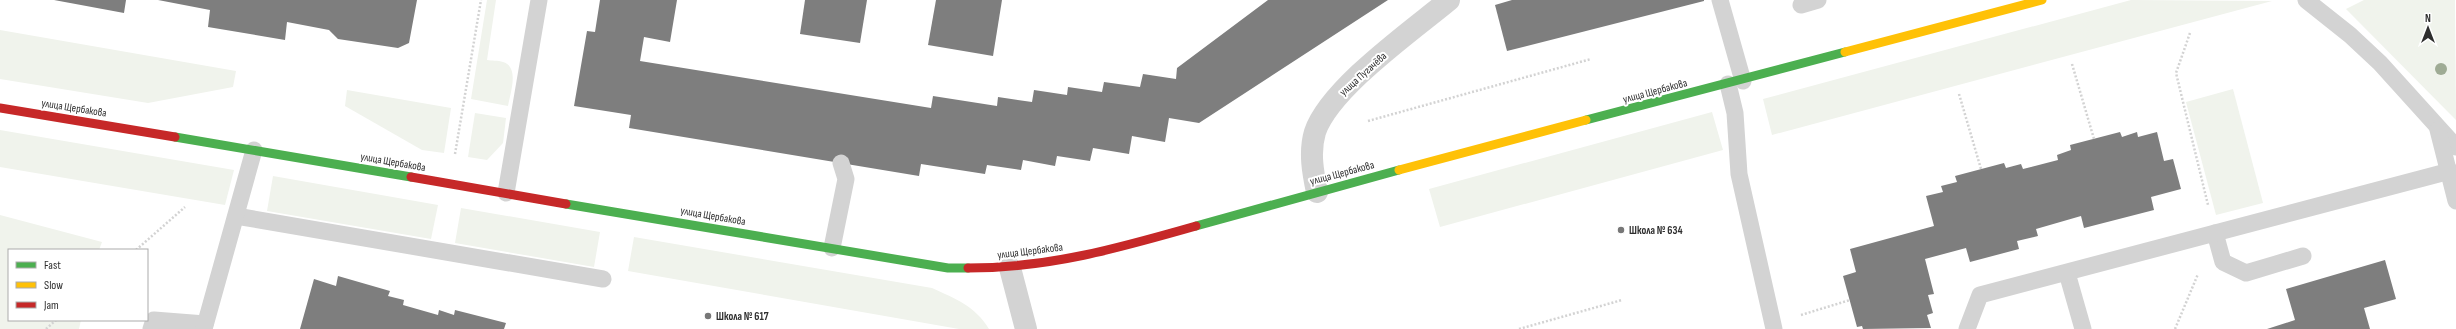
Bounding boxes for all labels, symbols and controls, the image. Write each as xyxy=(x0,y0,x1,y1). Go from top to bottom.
north arrow xyxy=(2408,8,2448,48)
text: N xyxy=(2425,12,2431,25)
street label: улица Пугачёва xyxy=(1337,49,1389,99)
street label: улица Щербакова xyxy=(1621,76,1689,106)
street label: улица Щербакова xyxy=(40,96,108,120)
street label: улица Щербакова xyxy=(359,150,427,174)
street label: улица Щербакова xyxy=(1308,158,1376,188)
street label: улица Щербакова xyxy=(679,204,747,228)
place label: Школа № 634 xyxy=(1629,224,1683,237)
marker: Школа № 634 xyxy=(1616,225,1626,235)
street label: улица Щербакова xyxy=(996,241,1064,261)
legend xyxy=(8,249,148,321)
text: Fast xyxy=(44,258,61,273)
text: Slow xyxy=(44,278,63,293)
text: Jam xyxy=(43,298,59,313)
place label: Школа № 617 xyxy=(716,310,769,323)
marker: Школа № 617 xyxy=(703,311,713,321)

